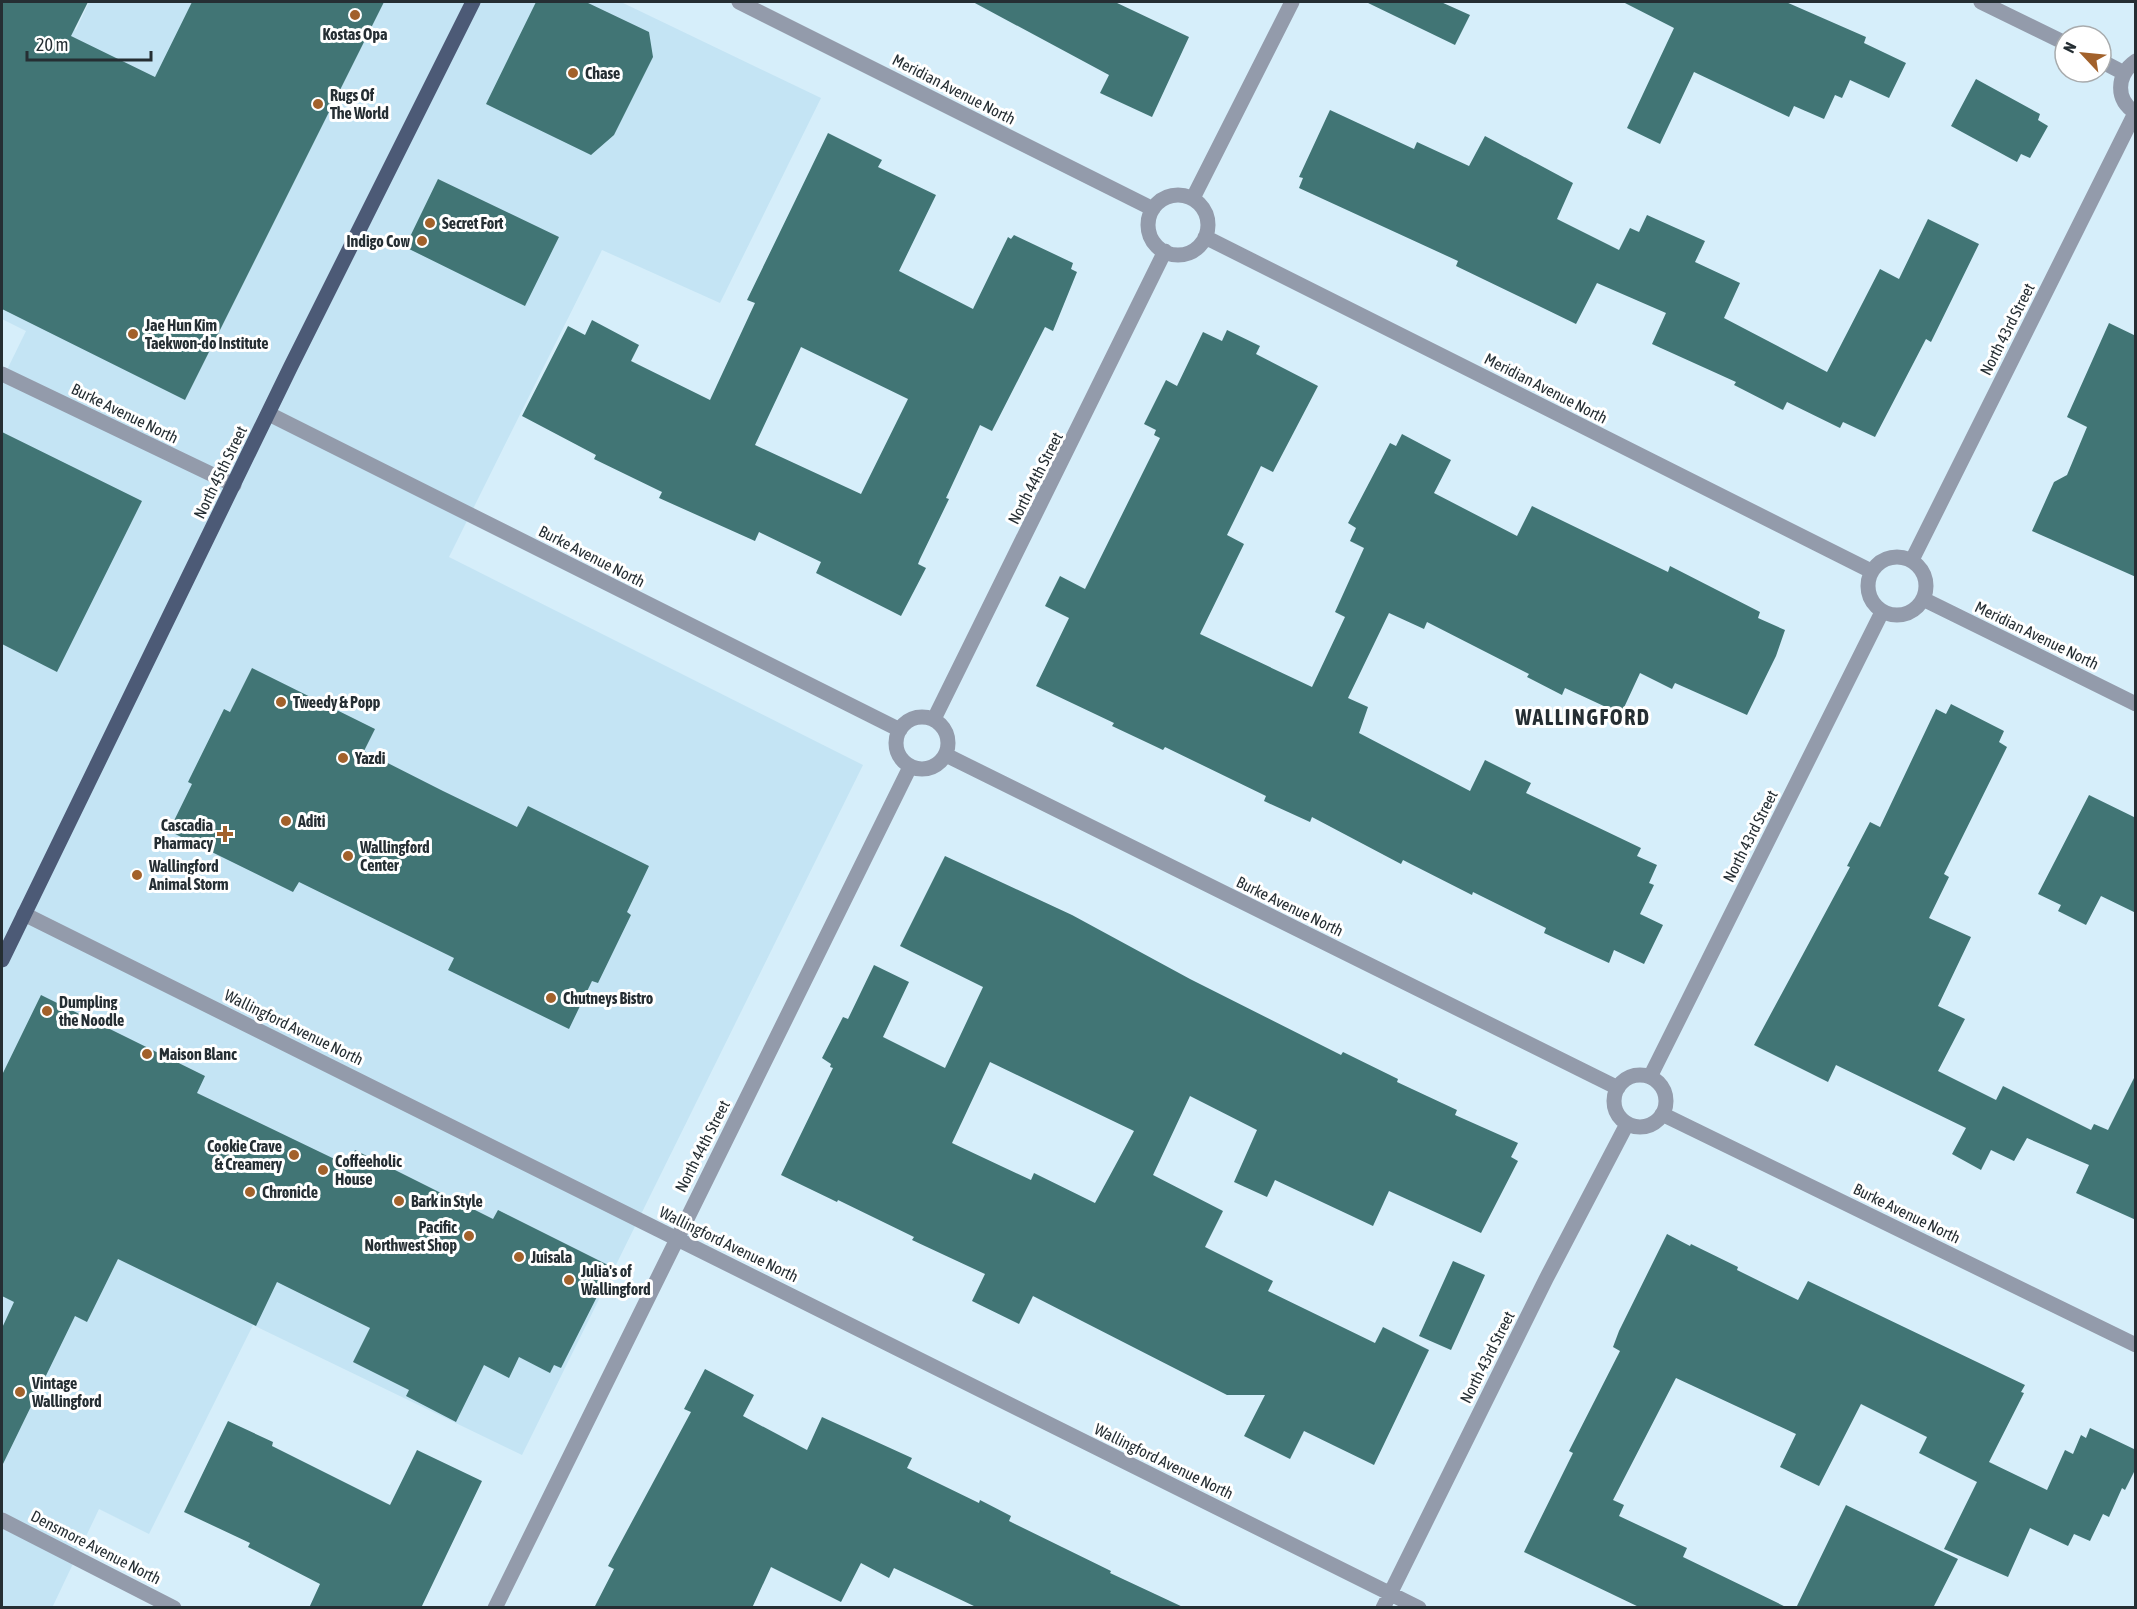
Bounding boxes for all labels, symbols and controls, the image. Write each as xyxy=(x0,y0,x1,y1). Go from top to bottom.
marker: Kostas Opa xyxy=(348,8,362,22)
scale bar xyxy=(27,24,152,62)
north arrow xyxy=(2053,24,2113,84)
place label: Kostas Opa xyxy=(323,25,387,43)
text: 20 m xyxy=(36,34,68,55)
text: N xyxy=(2059,39,2080,56)
street label: Meridian Avenue North xyxy=(890,50,1018,128)
place label: Chase xyxy=(585,64,620,82)
marker: Chase xyxy=(566,66,580,80)
place label: Rugs Of The World xyxy=(330,86,389,122)
marker: Rugs Of The World xyxy=(311,97,325,111)
place label: Secret Fort xyxy=(442,214,504,232)
marker: Secret Fort xyxy=(423,216,437,230)
place label: Indigo Cow xyxy=(347,232,410,250)
marker: Indigo Cow xyxy=(415,234,429,248)
street label: North 43rd Street xyxy=(1976,280,2038,378)
place label: Jae Hun Kim Taekwon-do Institute xyxy=(144,316,268,352)
marker: Jae Hun Kim Taekwon-do Institute xyxy=(126,327,140,341)
street label: Meridian Avenue North xyxy=(1482,349,1610,427)
street label: Burke Avenue North xyxy=(69,379,181,447)
street label: North 45th Street xyxy=(190,422,250,521)
street label: North 44th Street xyxy=(1004,429,1066,527)
street label: Burke Avenue North xyxy=(536,522,648,590)
street label: Meridian Avenue North xyxy=(1972,597,2102,673)
place label: Tweedy & Popp xyxy=(293,693,381,711)
marker: Tweedy & Popp xyxy=(274,695,288,709)
district label: WALLINGFORD xyxy=(1514,704,1651,730)
place label: Yazdi xyxy=(354,749,386,767)
marker: Yazdi xyxy=(336,751,350,765)
street label: North 43rd Street xyxy=(1719,787,1781,885)
place label: Aditi xyxy=(297,812,326,830)
marker: Aditi xyxy=(279,814,293,828)
place label: Cascadia Pharmacy xyxy=(154,816,213,852)
marker: Cascadia Pharmacy xyxy=(218,827,232,841)
place label: Wallingford Center xyxy=(359,838,430,874)
marker: Wallingford Center xyxy=(341,849,355,863)
place label: Wallingford Animal Storm xyxy=(148,857,229,893)
marker: Wallingford Animal Storm xyxy=(130,868,144,882)
street label: Burke Avenue North xyxy=(1234,872,1346,940)
street label: Wallingford Avenue North xyxy=(221,986,366,1069)
place label: Chutneys Bistro xyxy=(563,989,654,1007)
marker: Chutneys Bistro xyxy=(544,991,558,1005)
place label: Dumpling the Noodle xyxy=(58,993,124,1029)
marker: Dumpling the Noodle xyxy=(40,1004,54,1018)
place label: Maison Blanc xyxy=(159,1045,237,1063)
marker: Maison Blanc xyxy=(140,1047,154,1061)
street label: North 44th Street xyxy=(671,1097,733,1195)
place label: Cookie Crave & Creamery xyxy=(207,1137,282,1173)
marker: Cookie Crave & Creamery xyxy=(287,1148,301,1162)
place label: Coffeeholic House xyxy=(335,1152,402,1188)
marker: Coffeeholic House xyxy=(316,1163,330,1177)
street label: Burke Avenue North xyxy=(1851,1179,1963,1247)
place label: Chronicle xyxy=(262,1183,318,1201)
marker: Chronicle xyxy=(243,1185,257,1199)
place label: Bark in Style xyxy=(411,1192,483,1210)
marker: Bark in Style xyxy=(392,1194,406,1208)
street label: Wallingford Avenue North xyxy=(656,1203,801,1286)
place label: Pacific Northwest Shop xyxy=(364,1218,457,1254)
marker: Pacific Northwest Shop xyxy=(462,1229,476,1243)
place label: Juisala xyxy=(530,1248,572,1266)
marker: Juisala xyxy=(512,1250,526,1264)
place label: Julia's of Wallingford xyxy=(580,1262,651,1298)
marker: Julia's of Wallingford xyxy=(562,1273,576,1287)
street label: North 43rd Street xyxy=(1456,1308,1518,1406)
place label: Vintage Wallingford xyxy=(31,1374,102,1410)
marker: Vintage Wallingford xyxy=(13,1385,27,1399)
street label: Wallingford Avenue North xyxy=(1091,1420,1236,1503)
street label: Densmore Avenue North xyxy=(28,1506,164,1588)

